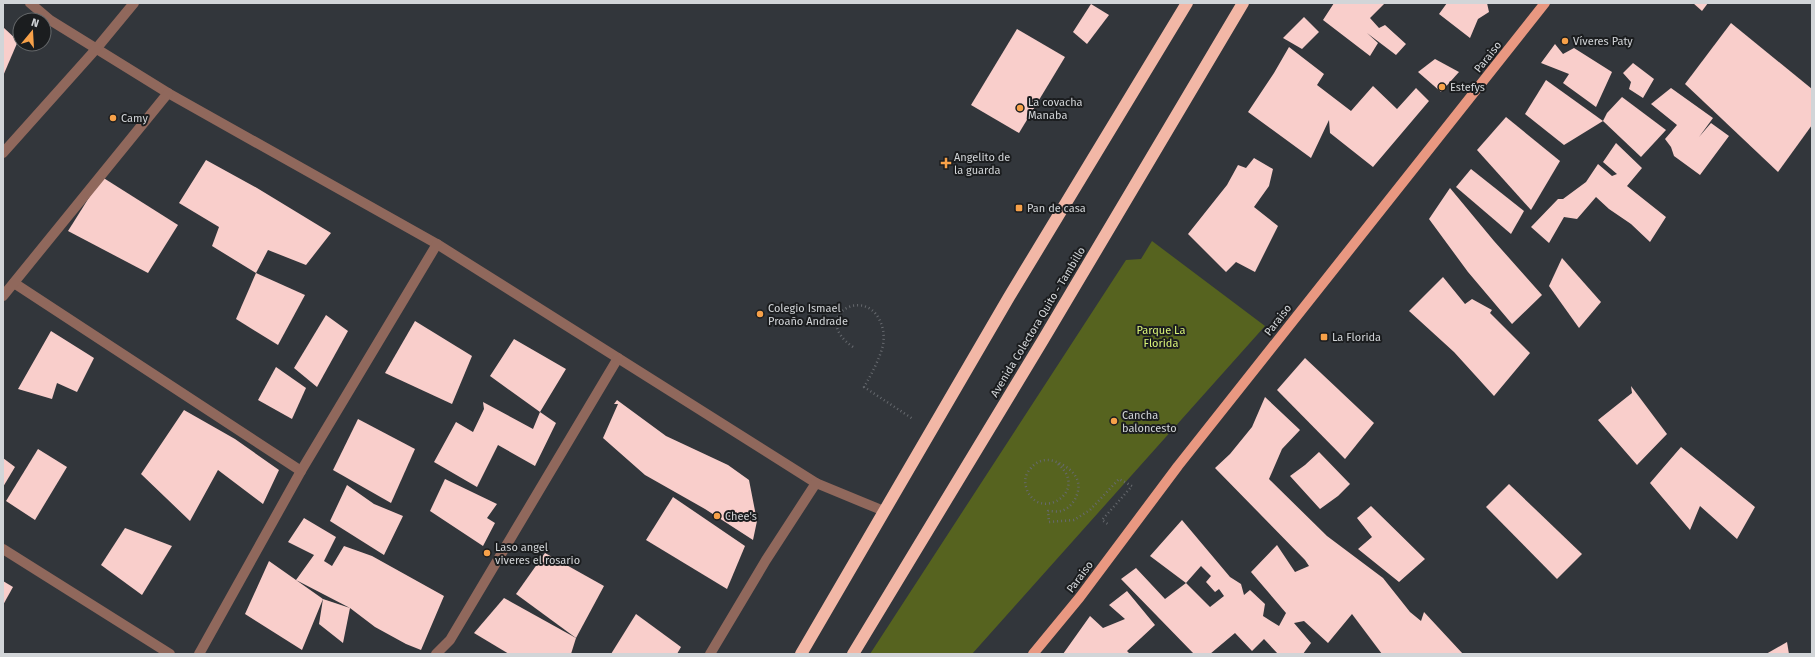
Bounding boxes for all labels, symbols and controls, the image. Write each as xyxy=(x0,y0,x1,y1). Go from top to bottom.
north arrow xyxy=(12,12,52,52)
text: N xyxy=(29,16,40,30)
place label: Víveres Paty xyxy=(1573,35,1633,48)
marker: Víveres Paty xyxy=(1560,36,1570,46)
street label: Paraiso xyxy=(1472,39,1504,75)
place label: Estefys xyxy=(1450,81,1485,94)
marker: Estefys xyxy=(1437,82,1447,92)
place label: La covacha Manaba xyxy=(1028,96,1083,122)
marker: La covacha Manaba xyxy=(1015,103,1025,113)
place label: Camy xyxy=(121,112,148,125)
marker: Camy xyxy=(108,113,118,123)
place label: Angelito de la guarda xyxy=(954,151,1010,177)
marker: Angelito de la guarda xyxy=(941,158,951,168)
place label: Pan de casa xyxy=(1027,202,1086,215)
marker: Pan de casa xyxy=(1014,203,1024,213)
street label: Avenida Colectora Quito - Tambillo xyxy=(988,244,1088,400)
place label: Colegio Ismael Proaño Andrade xyxy=(768,302,848,328)
street label: Paraiso xyxy=(1262,302,1294,338)
marker: Colegio Ismael Proaño Andrade xyxy=(755,309,765,319)
park label: Parque La Florida xyxy=(1137,324,1185,350)
place label: La Florida xyxy=(1332,331,1381,344)
marker: La Florida xyxy=(1319,332,1329,342)
place label: Cancha baloncesto xyxy=(1122,409,1177,435)
marker: Cancha baloncesto xyxy=(1109,416,1119,426)
place label: Chee's xyxy=(725,510,757,523)
marker: Chee's xyxy=(712,511,722,521)
place label: Laso angel viveres el rosario xyxy=(495,541,580,567)
marker: Laso angel viveres el rosario xyxy=(482,548,492,558)
street label: Paraiso xyxy=(1064,559,1096,595)

